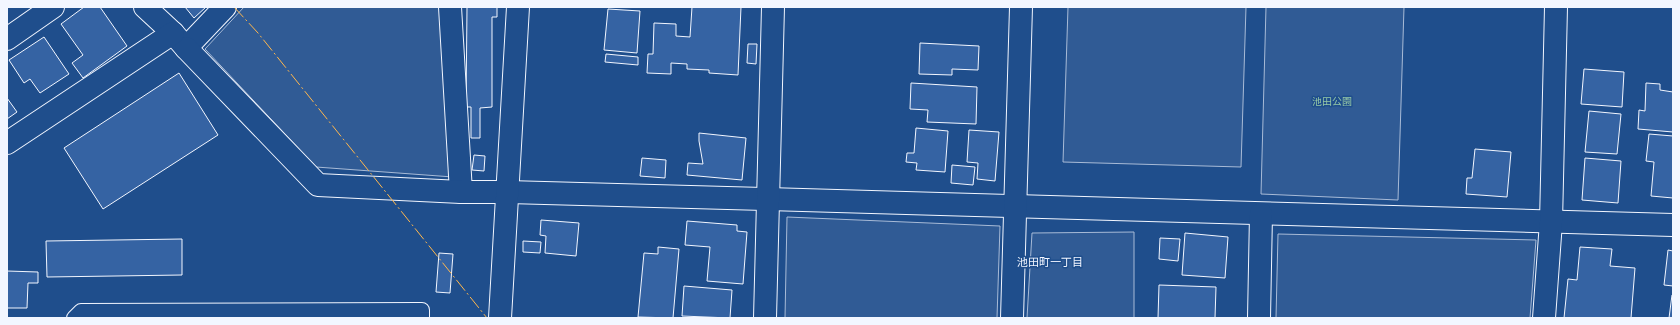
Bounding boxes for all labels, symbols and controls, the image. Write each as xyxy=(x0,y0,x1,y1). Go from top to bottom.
park label: 池田公園 xyxy=(1312,95,1352,108)
district label: 池田町一丁目 xyxy=(1017,255,1083,269)

